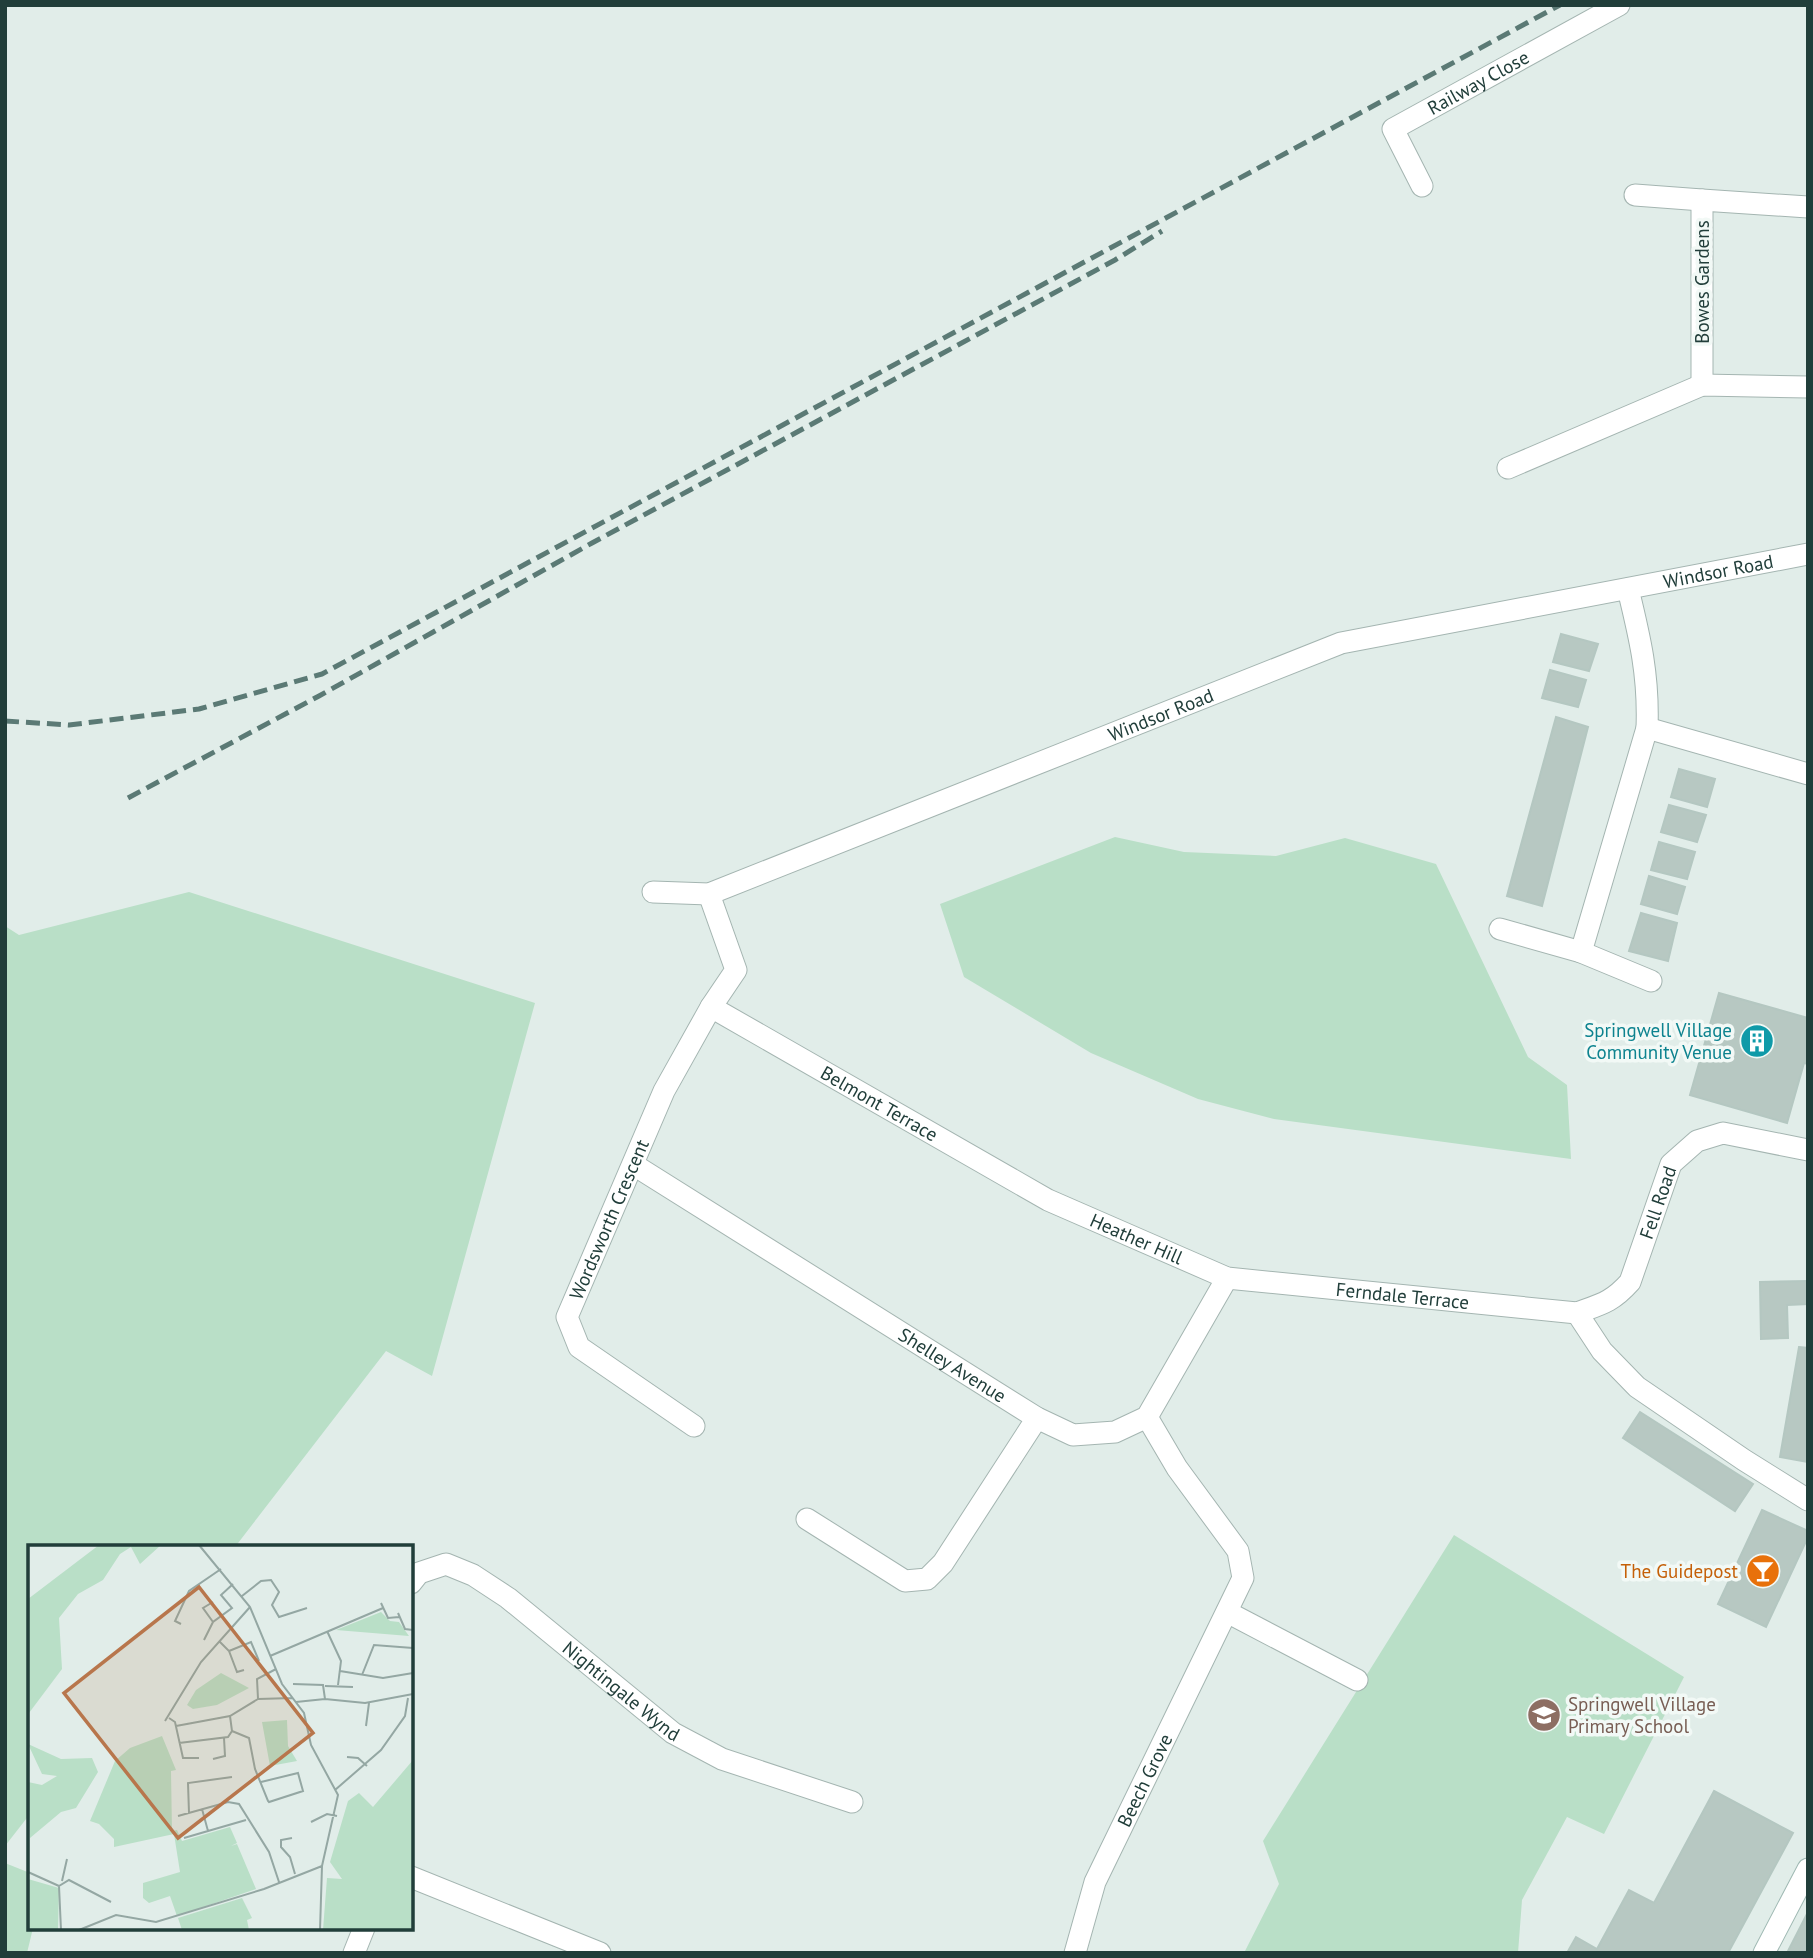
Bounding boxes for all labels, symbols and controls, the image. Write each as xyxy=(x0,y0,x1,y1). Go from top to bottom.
street label: Railway Close xyxy=(1423,45,1533,120)
street label: Bowes Gardens xyxy=(1690,220,1714,344)
street label: Windsor Road xyxy=(1661,549,1775,593)
street label: Windsor Road xyxy=(1104,683,1217,746)
place label: Springwell Village Community Venue xyxy=(1584,1018,1732,1064)
building icon: Springwell Village Community Venue xyxy=(1738,1022,1776,1060)
street label: Belmont Terrace xyxy=(816,1060,942,1146)
street label: Wordsworth Crescent xyxy=(564,1135,654,1303)
street label: Fell Road xyxy=(1634,1163,1681,1242)
street label: Heather Hill xyxy=(1086,1208,1187,1270)
street label: Ferndale Terrace xyxy=(1335,1277,1470,1314)
street label: Shelley Avenue xyxy=(894,1322,1011,1408)
inset map xyxy=(28,1545,413,1930)
bar icon: The Guidepost xyxy=(1744,1552,1782,1590)
place label: The Guidepost xyxy=(1621,1559,1739,1583)
street label: Nightingale Wynd xyxy=(558,1636,684,1746)
place label: Springwell Village Primary School xyxy=(1568,1692,1716,1738)
school or university icon: Springwell Village Primary School xyxy=(1525,1696,1563,1734)
street label: Beech Grove xyxy=(1112,1730,1177,1831)

